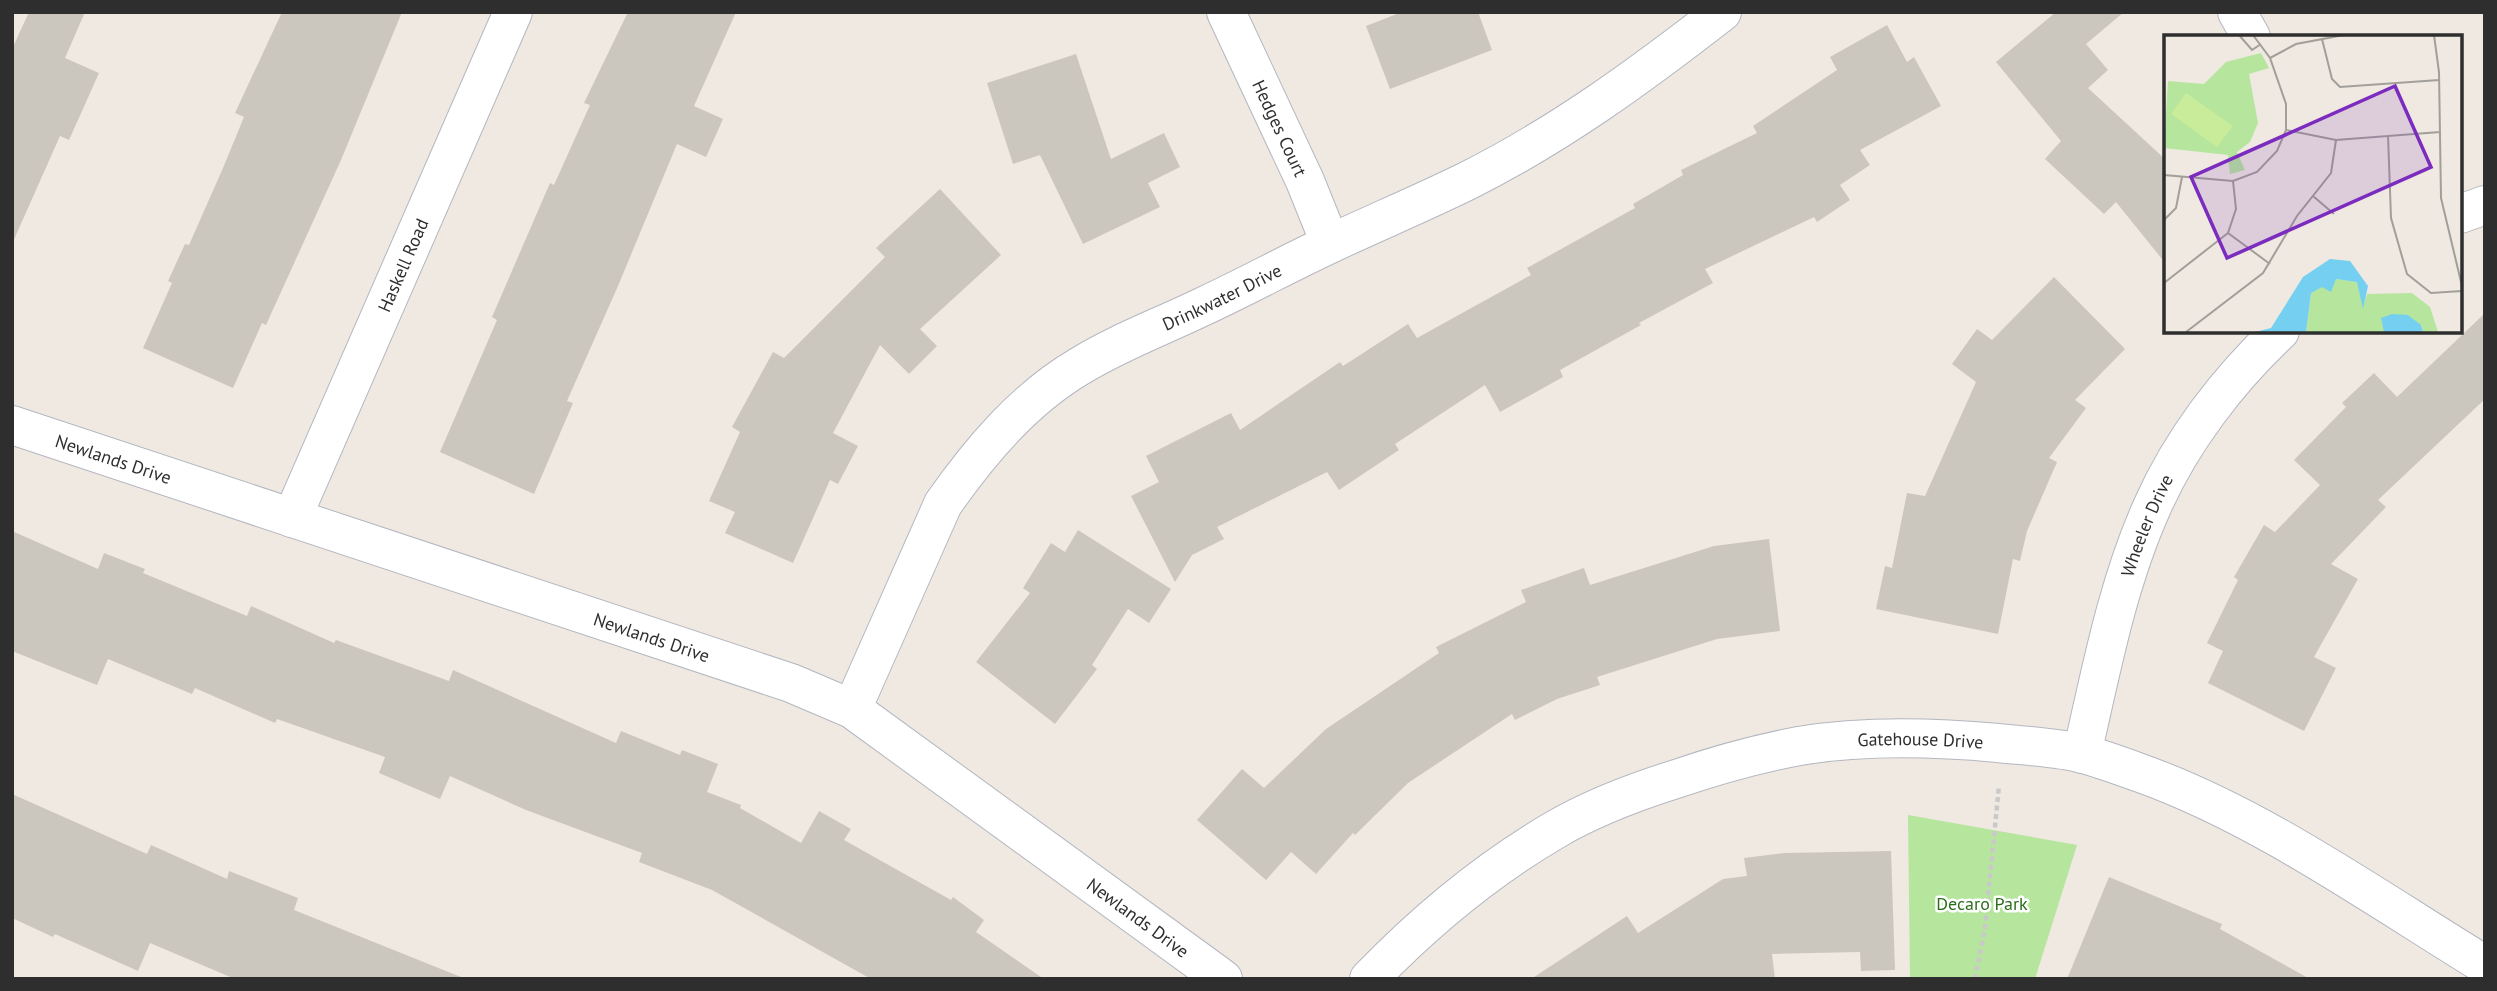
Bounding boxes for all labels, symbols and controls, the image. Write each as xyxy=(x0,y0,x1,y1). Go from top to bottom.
inset map xyxy=(2164,35,2462,332)
street label: Hedges Court xyxy=(1248,76,1313,180)
street label: Haskell Road xyxy=(372,215,433,315)
street label: Drinkwater Drive xyxy=(1159,258,1285,335)
street label: Newlands Drive xyxy=(53,429,175,489)
street label: Wheeler Drive xyxy=(2115,470,2178,579)
street label: Newlands Drive xyxy=(591,607,713,667)
street label: Gatehouse Drive xyxy=(1857,727,1984,753)
street label: Newlands Drive xyxy=(1083,873,1194,962)
park label: Decaro Park xyxy=(1936,892,2028,915)

